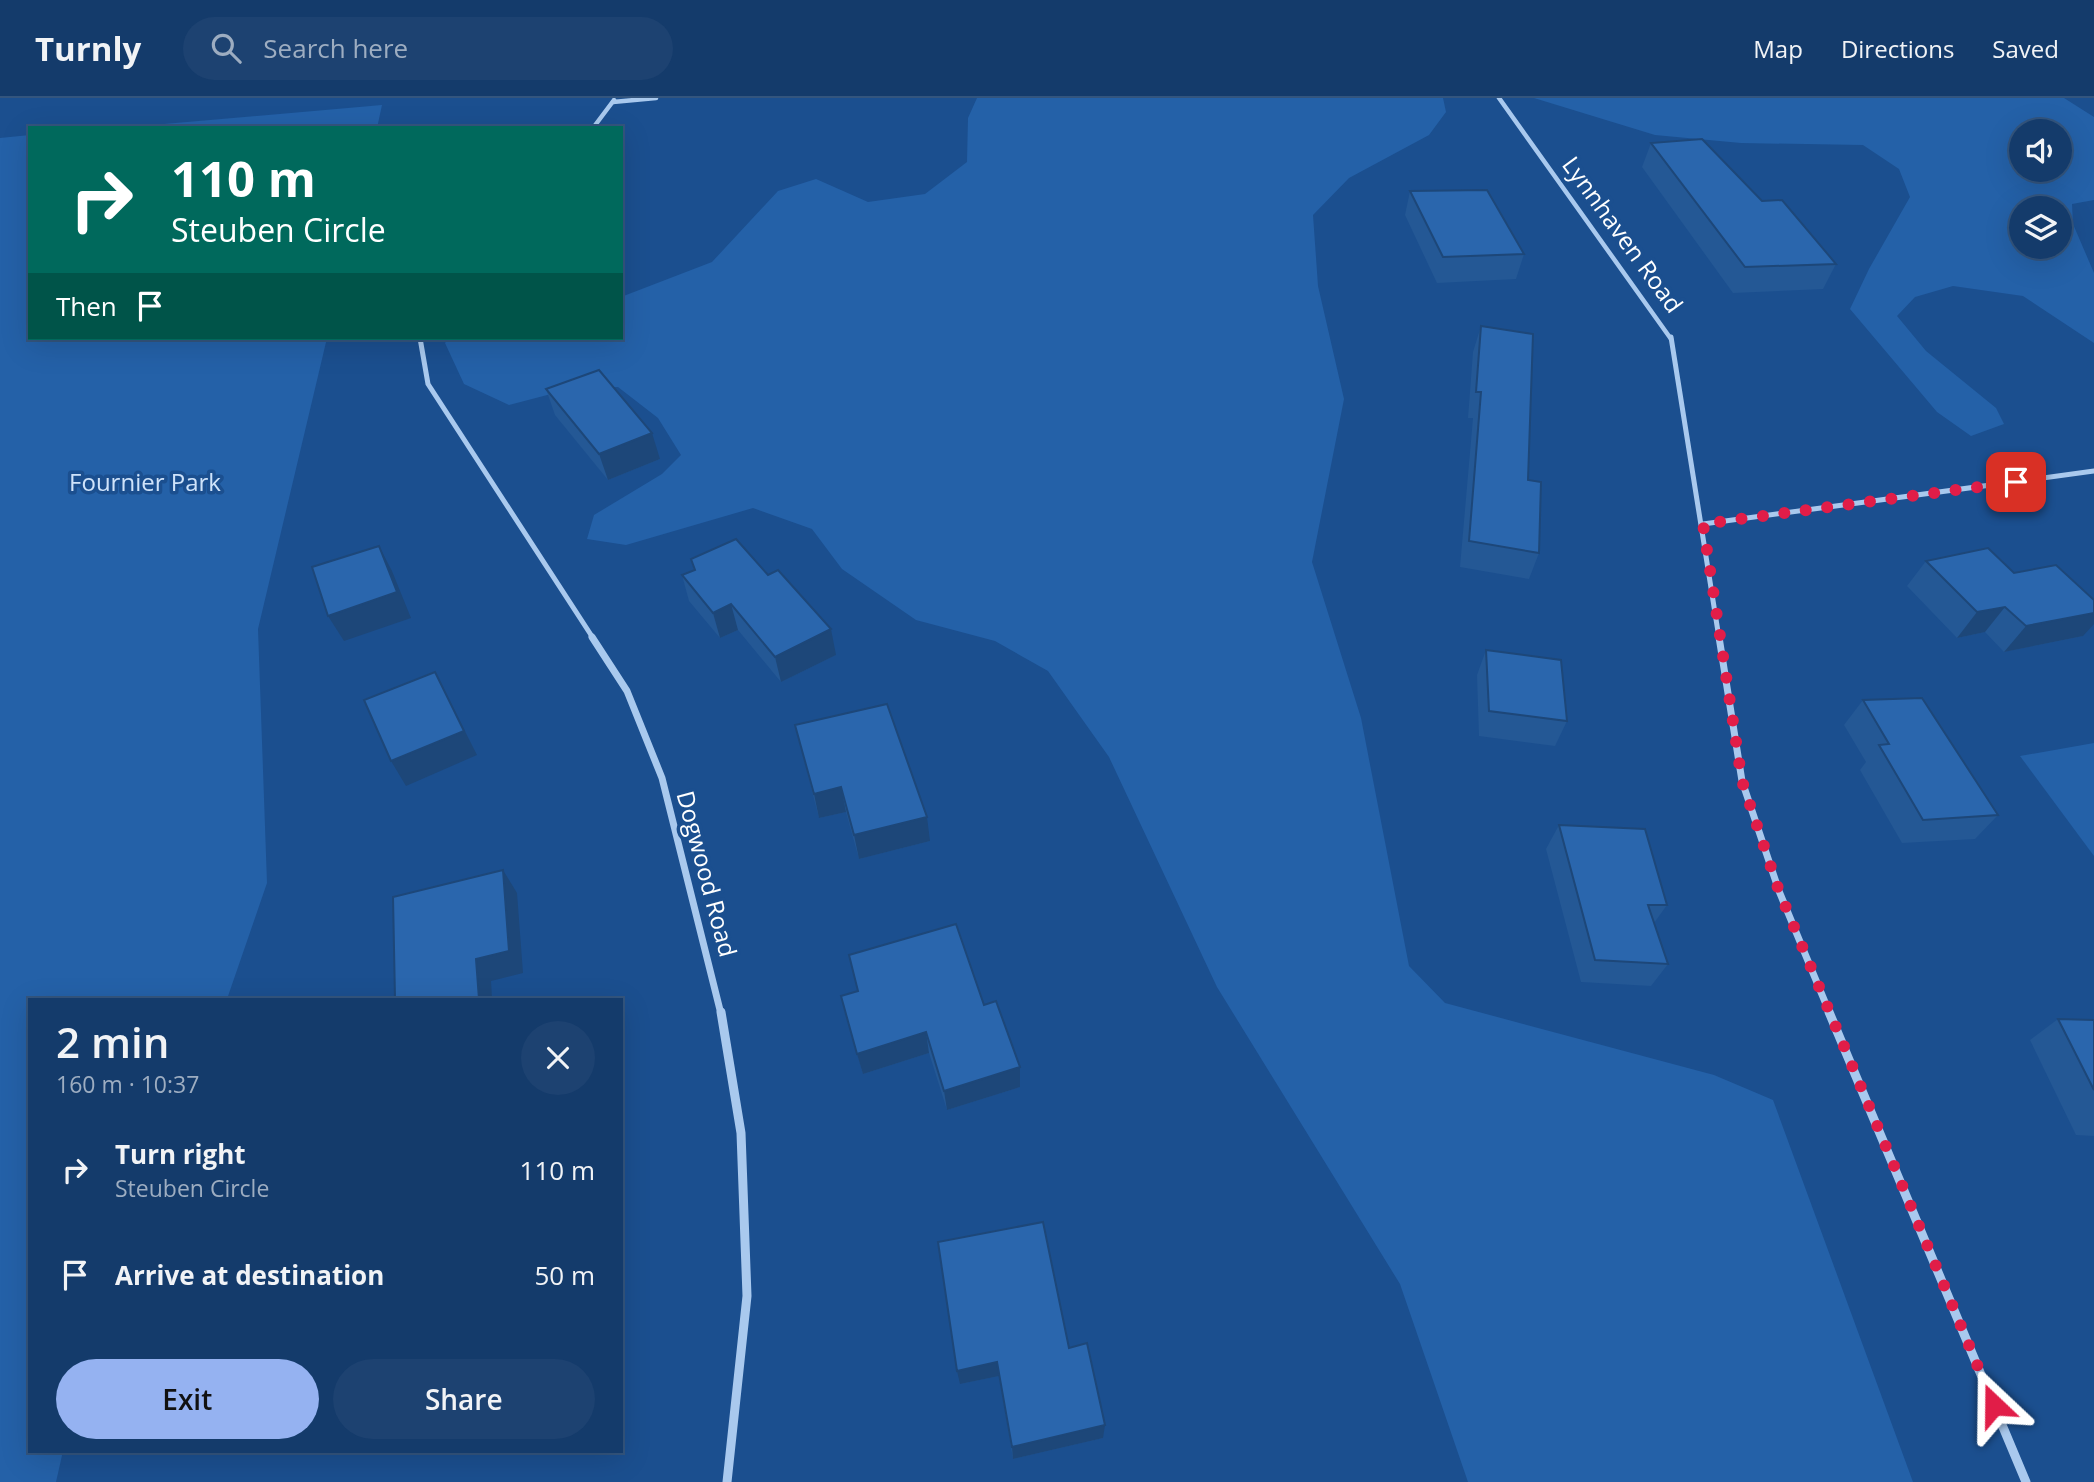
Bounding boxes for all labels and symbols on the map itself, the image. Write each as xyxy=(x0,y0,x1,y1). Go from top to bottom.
street label: Lynnhaven Road xyxy=(1555,149,1691,319)
pin xyxy=(1986,452,2046,512)
park label: Fournier Park xyxy=(69,465,221,498)
street label: Dogwood Road xyxy=(669,787,745,960)
position arrow xyxy=(1957,1368,2031,1442)

